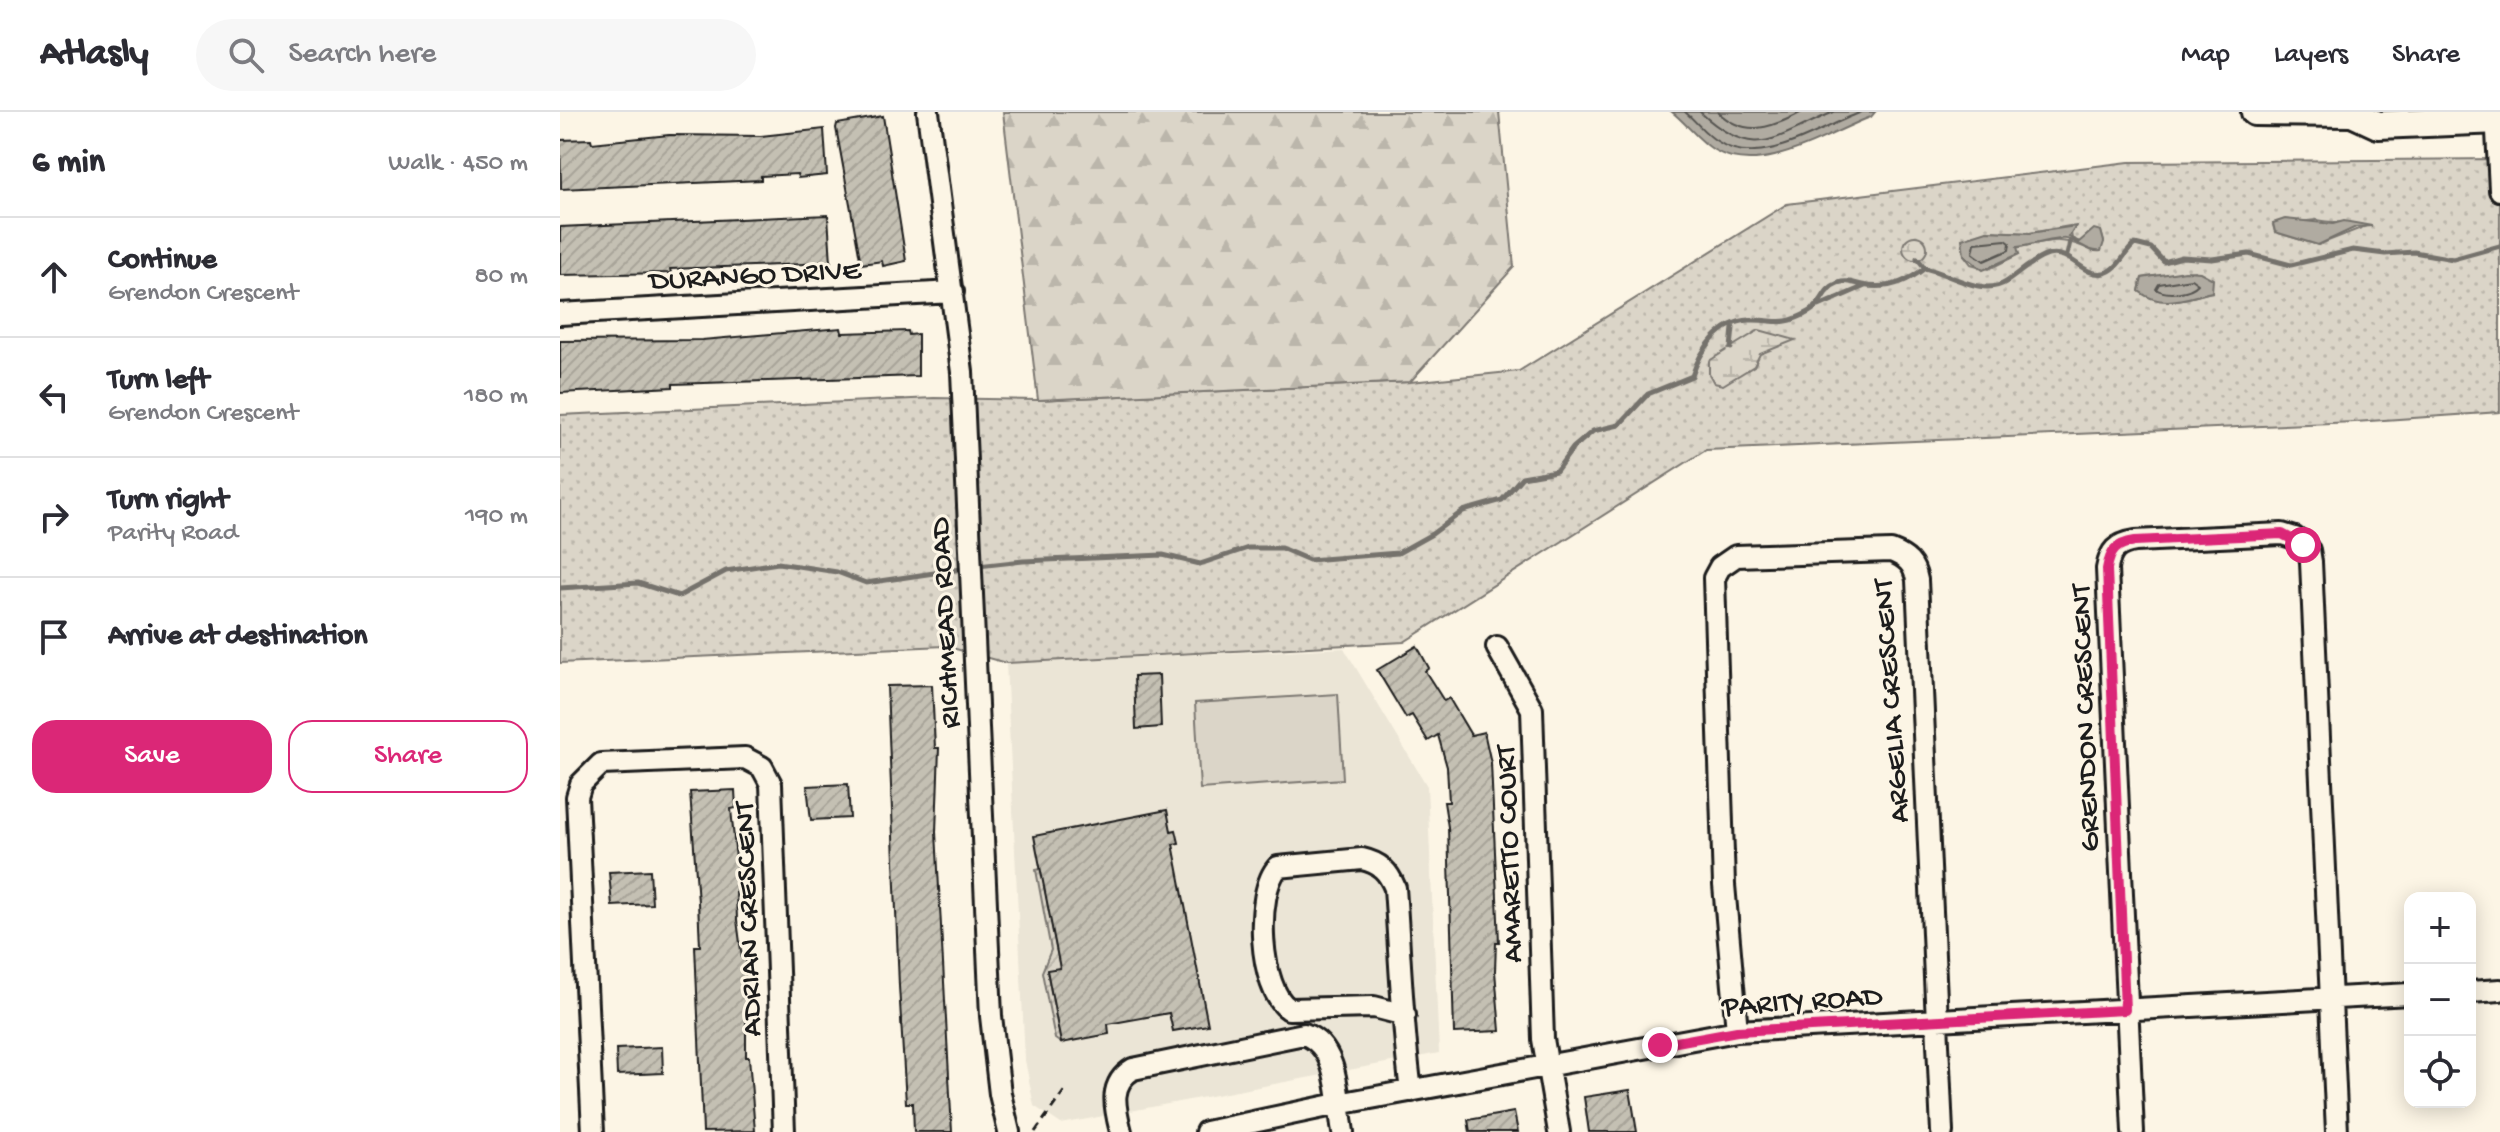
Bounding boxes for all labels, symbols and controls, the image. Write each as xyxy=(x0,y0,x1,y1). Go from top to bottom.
search box xyxy=(196,19,756,91)
text: Atlasly xyxy=(40,33,148,77)
icon: search xyxy=(224,33,268,77)
text: Search here xyxy=(288,38,436,73)
text: Map xyxy=(2181,39,2230,72)
text: Layers xyxy=(2274,39,2348,72)
text: Share xyxy=(2392,39,2460,72)
text: 6 min xyxy=(32,144,105,184)
text: Walk · 450 m xyxy=(388,149,528,180)
text: Continue xyxy=(108,244,217,279)
street label: DURANGO DRIVE xyxy=(647,254,863,301)
icon: ahead xyxy=(32,255,76,299)
text: 80 m xyxy=(474,262,528,293)
text: Grendon Crescent xyxy=(108,279,298,310)
text: Turn left xyxy=(108,364,209,399)
icon: left xyxy=(32,375,76,419)
text: 180 m xyxy=(464,382,528,413)
text: Grendon Crescent xyxy=(108,399,298,430)
text: Turn right xyxy=(108,484,228,519)
icon: right xyxy=(32,495,76,539)
text: 190 m xyxy=(465,502,528,533)
street label: RICHMEAD ROAD xyxy=(924,516,970,729)
text: Parity Road xyxy=(108,519,238,550)
route start xyxy=(2285,527,2321,563)
street label: ARGELIA CRESCENT xyxy=(1867,576,1919,824)
street label: GRENDON CRESCENT xyxy=(2065,582,2110,852)
icon: arrive xyxy=(32,615,76,659)
text: Arrive at destination xyxy=(108,620,368,655)
button: Save xyxy=(32,720,272,793)
button: Share xyxy=(288,720,528,793)
street label: AMARETTO COURT xyxy=(1490,743,1533,963)
street label: ADRIAN CRESCENT xyxy=(729,799,772,1037)
map controls xyxy=(2404,892,2476,1108)
button: + xyxy=(2404,892,2476,964)
button: − xyxy=(2404,964,2476,1036)
street label: PARITY ROAD xyxy=(1720,980,1884,1027)
route end xyxy=(1642,1027,1678,1063)
button: locate xyxy=(2404,1036,2476,1108)

